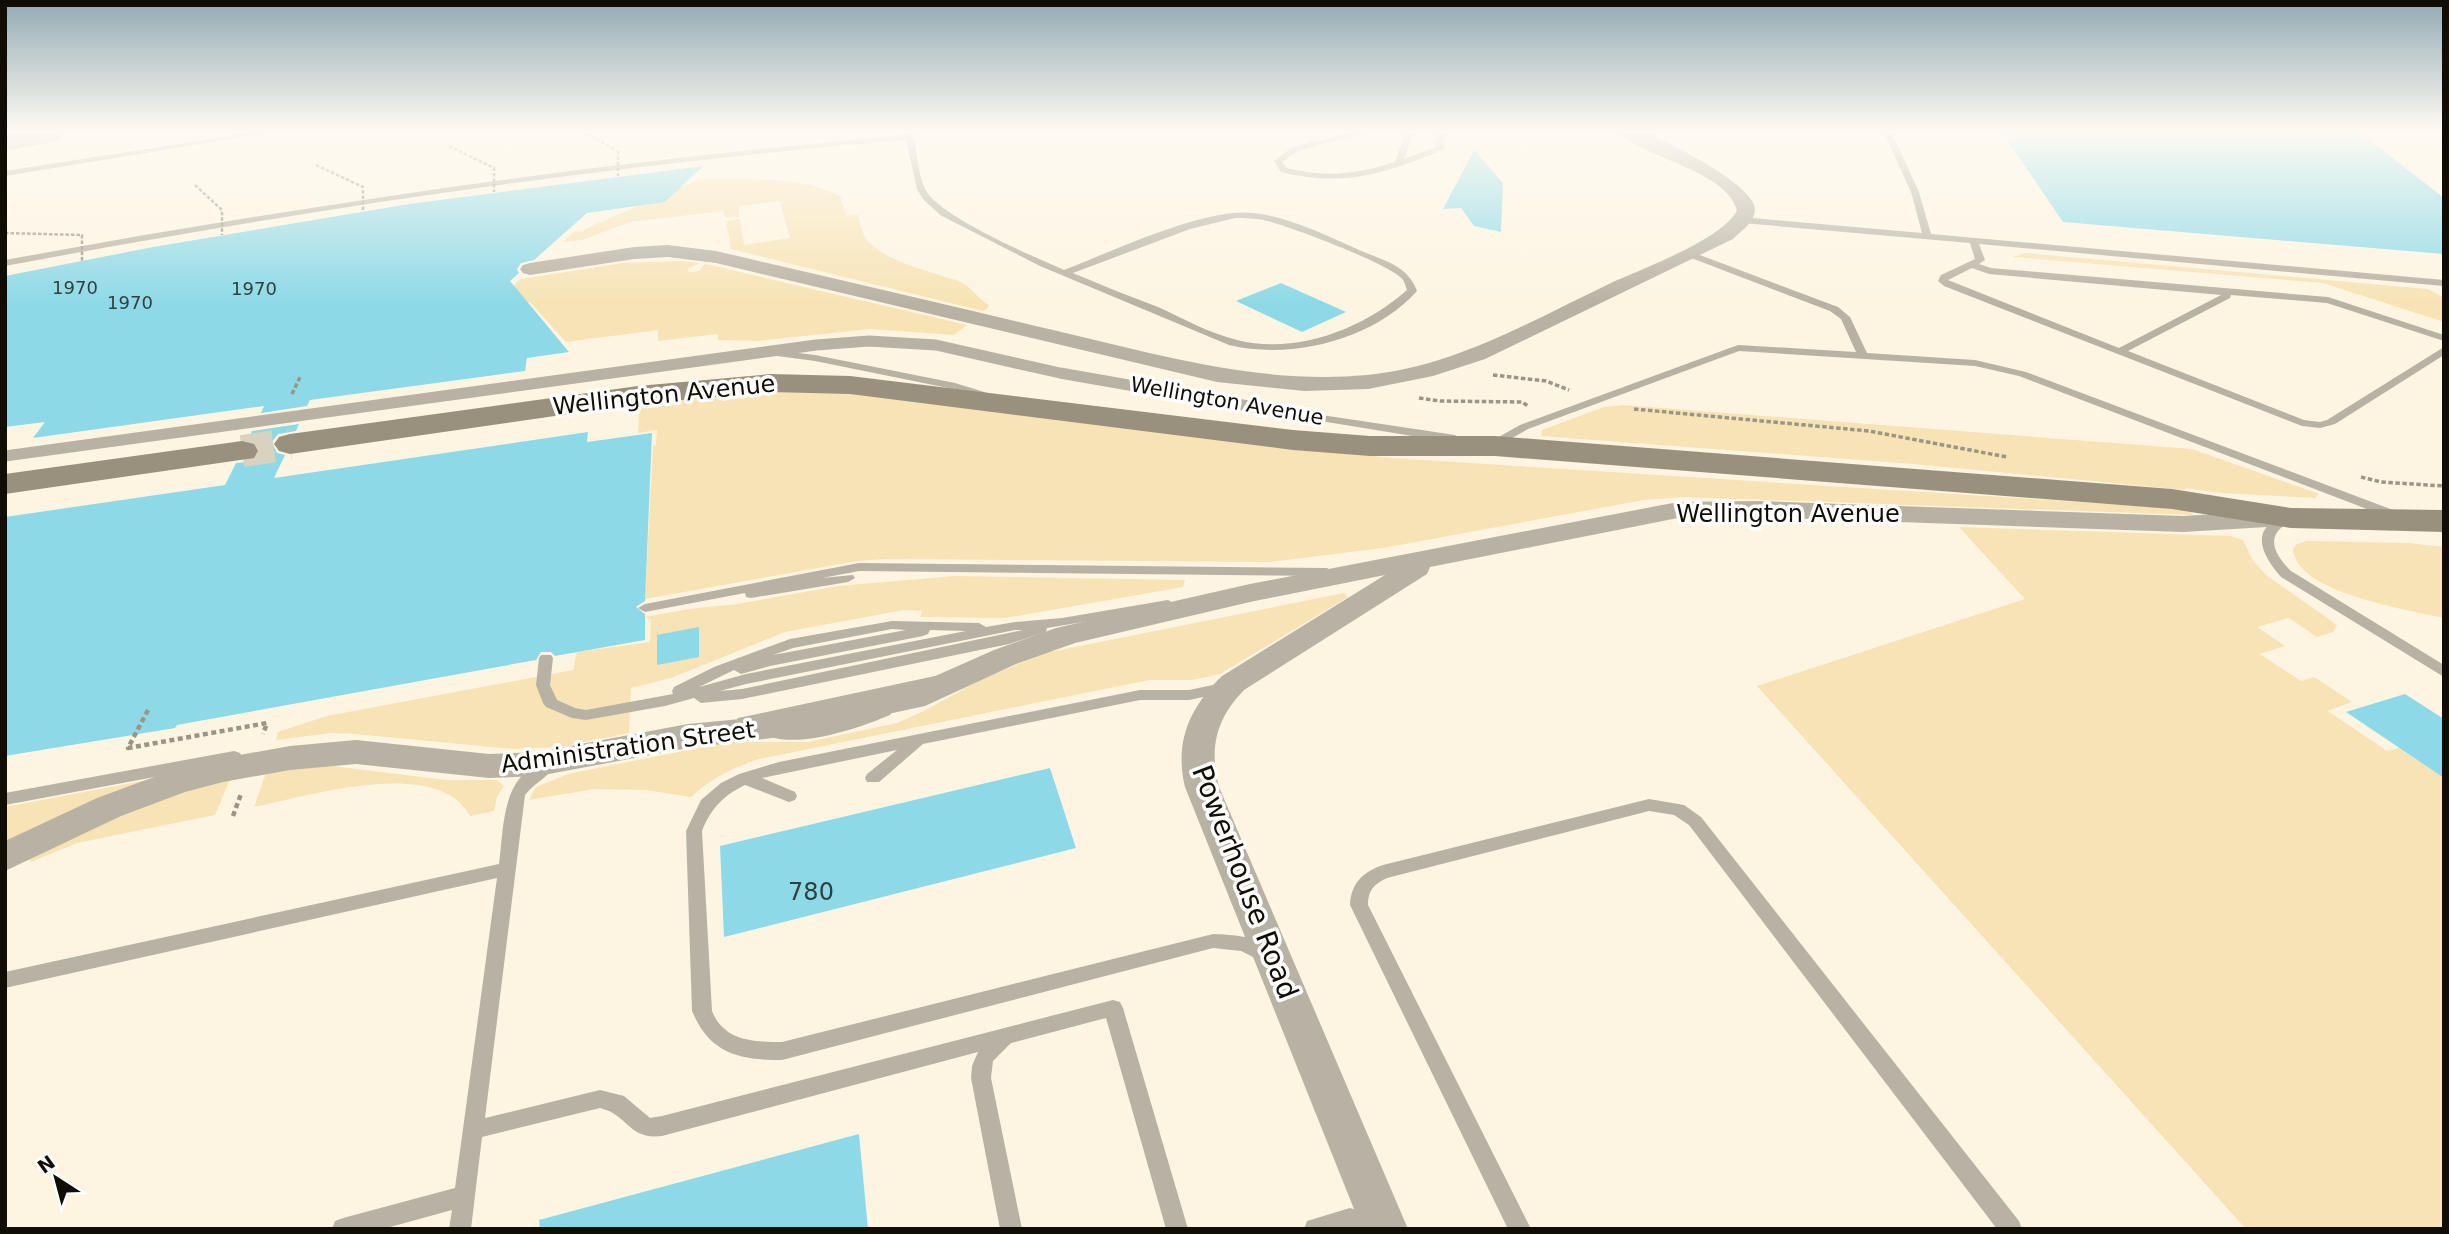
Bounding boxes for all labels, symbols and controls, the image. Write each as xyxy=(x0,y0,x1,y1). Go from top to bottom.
house number: 1970 xyxy=(52,277,98,298)
house number: 1970 xyxy=(231,278,277,299)
house number: 1970 xyxy=(107,292,153,313)
street label: Wellington Avenue xyxy=(551,369,777,421)
street label: Wellington Avenue xyxy=(1129,372,1325,430)
street label: Wellington Avenue xyxy=(1676,500,1900,528)
street label: Administration Street xyxy=(499,715,757,779)
street label: Powerhouse Road xyxy=(1185,760,1305,1004)
house number: 780 xyxy=(788,878,834,906)
north arrow xyxy=(21,1143,91,1213)
text: N xyxy=(33,1151,59,1178)

